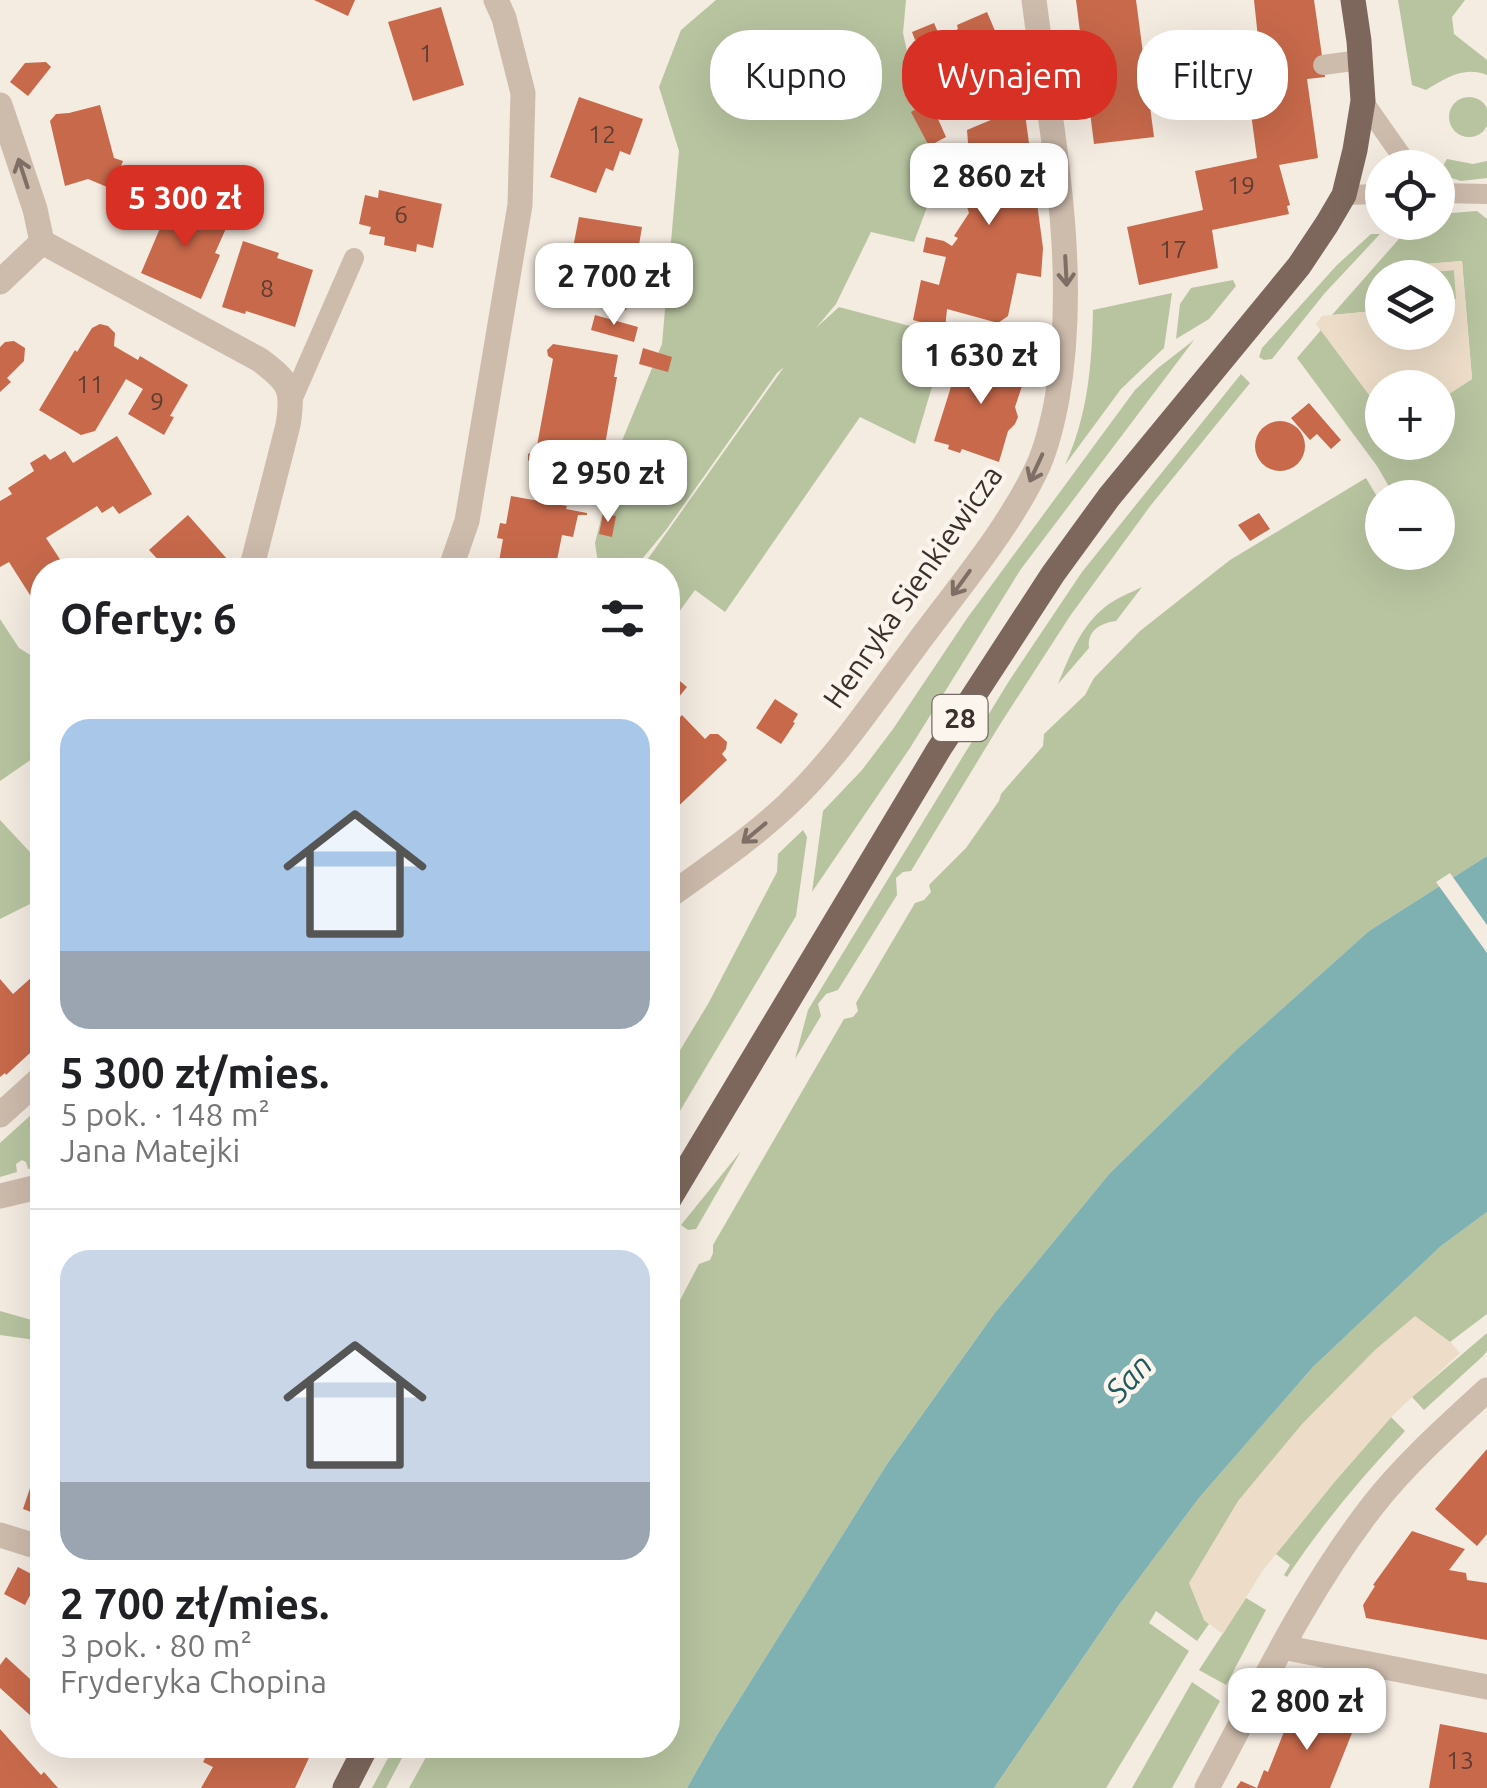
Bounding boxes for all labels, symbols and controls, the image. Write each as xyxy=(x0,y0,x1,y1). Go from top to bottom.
chip: Kupno xyxy=(710,30,882,120)
chip: Wynajem xyxy=(902,30,1117,120)
chip: Filtry xyxy=(1137,30,1288,120)
house number: 1 xyxy=(419,39,433,67)
house number: 12 xyxy=(588,120,616,148)
pin: 2 860 zł xyxy=(886,143,1092,228)
map controls xyxy=(1365,150,1455,570)
button: locate xyxy=(1365,150,1455,240)
one-way arrow xyxy=(12,157,30,189)
text: 2 860 zł xyxy=(932,157,1046,193)
pin: 5 300 zł xyxy=(82,165,288,250)
house number: 19 xyxy=(1227,171,1255,199)
text: 5 300 zł xyxy=(128,179,242,215)
house number: 6 xyxy=(394,200,408,228)
house number: 17 xyxy=(1159,235,1187,263)
pin: 2 700 zł xyxy=(511,243,717,328)
one-way arrow xyxy=(1057,254,1076,286)
text: 2 700 zł xyxy=(557,257,671,293)
button: layers xyxy=(1365,260,1455,350)
house number: 8 xyxy=(260,274,274,302)
pin: 1 630 zł xyxy=(878,322,1084,407)
text: 1 630 zł xyxy=(924,336,1038,372)
house number: 11 xyxy=(76,370,104,398)
button: + xyxy=(1365,370,1455,460)
house number: 9 xyxy=(150,387,164,415)
pin: 2 950 zł xyxy=(505,440,711,525)
one-way arrow xyxy=(1025,452,1044,482)
text: 2 950 zł xyxy=(551,454,665,490)
street label: Henryka Sienkiewicza xyxy=(816,459,1009,714)
button: − xyxy=(1365,480,1455,570)
one-way arrow xyxy=(951,569,972,597)
icon: filters xyxy=(595,591,650,646)
text: Oferty: 6 xyxy=(60,595,237,642)
road number: 28 xyxy=(932,695,988,741)
icon: home xyxy=(265,784,445,964)
one-way arrow xyxy=(742,821,768,843)
text: 5 300 zł/mies. xyxy=(60,1049,329,1096)
text: 5 pok. · 148 m² xyxy=(60,1096,270,1132)
text: Jana Matejki xyxy=(60,1132,240,1168)
icon: home xyxy=(265,1315,445,1495)
water label: San xyxy=(1097,1346,1159,1409)
text: 2 700 zł/mies. xyxy=(60,1580,329,1627)
text: 3 pok. · 80 m² xyxy=(60,1627,252,1663)
text: Fryderyka Chopina xyxy=(60,1663,327,1699)
pin: 2 800 zł xyxy=(1204,1668,1410,1753)
text: 2 800 zł xyxy=(1250,1682,1364,1718)
house number: 13 xyxy=(1446,1746,1474,1774)

